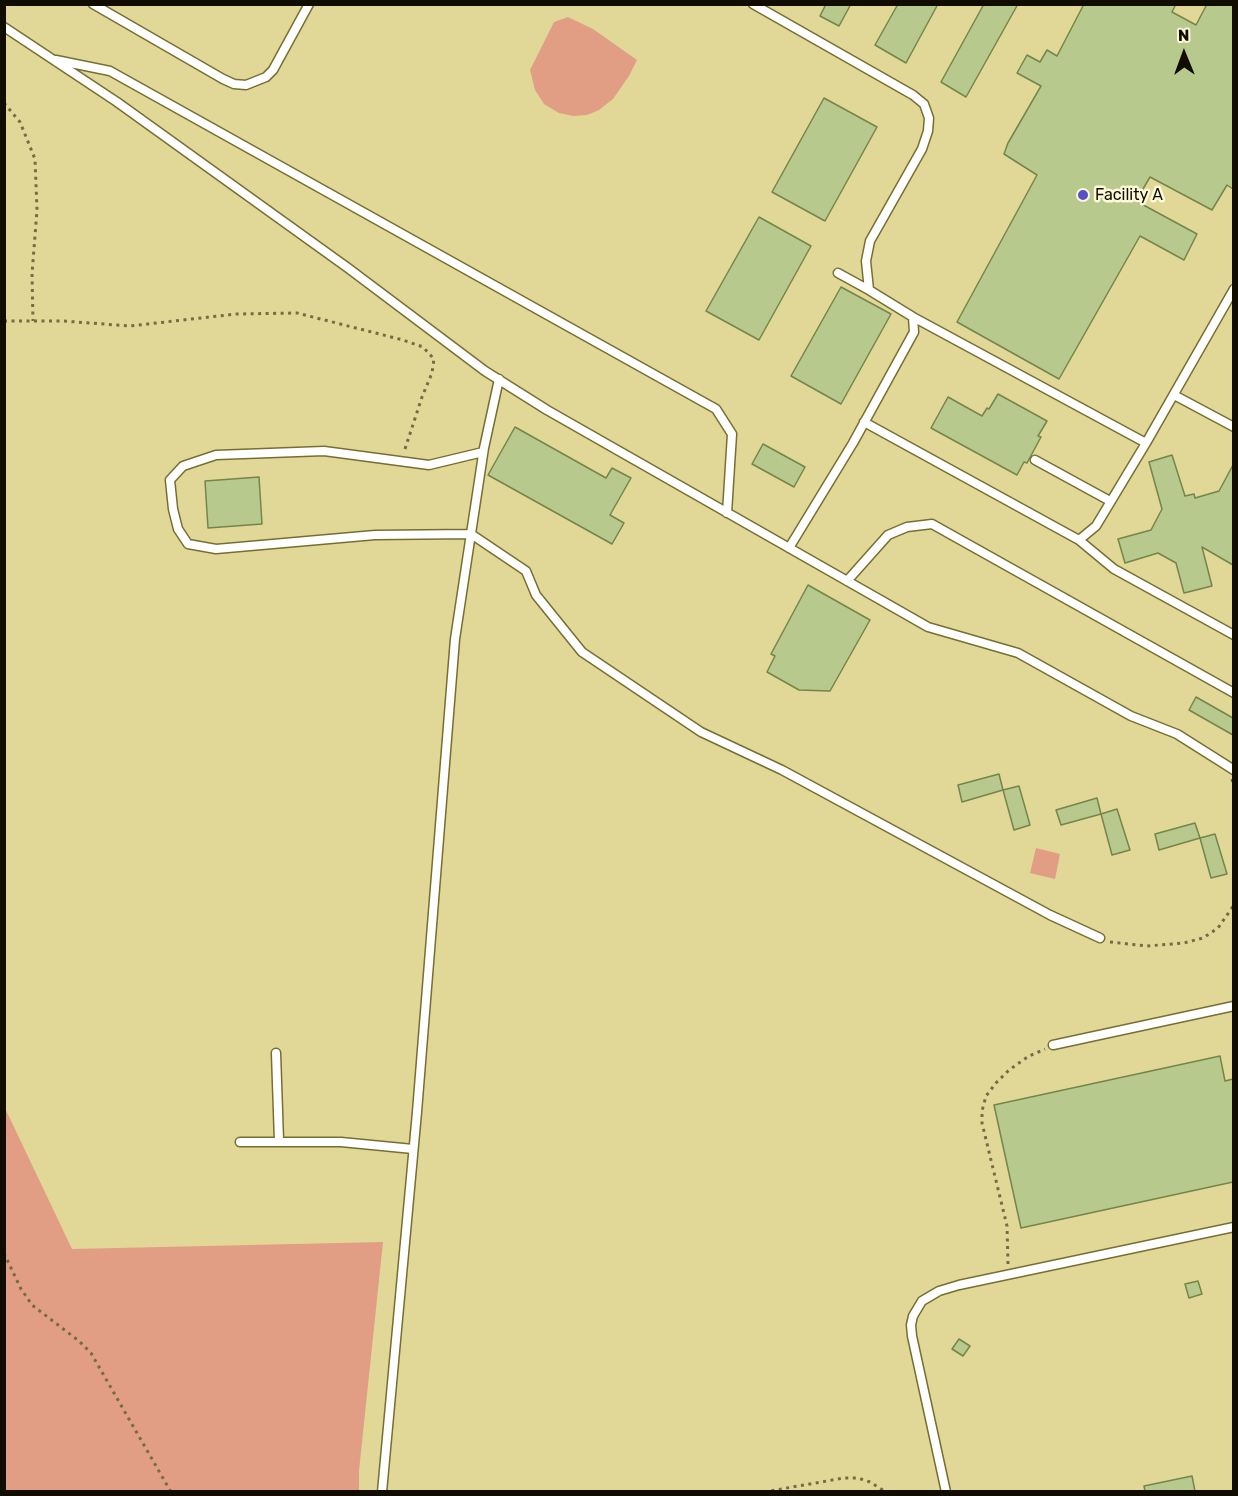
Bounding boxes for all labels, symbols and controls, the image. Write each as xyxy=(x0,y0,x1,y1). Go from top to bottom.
north arrow xyxy=(1154,24,1214,84)
text: N xyxy=(1178,26,1190,45)
place label: Facility A xyxy=(1095,185,1163,205)
marker: Facility A xyxy=(1076,188,1090,202)

